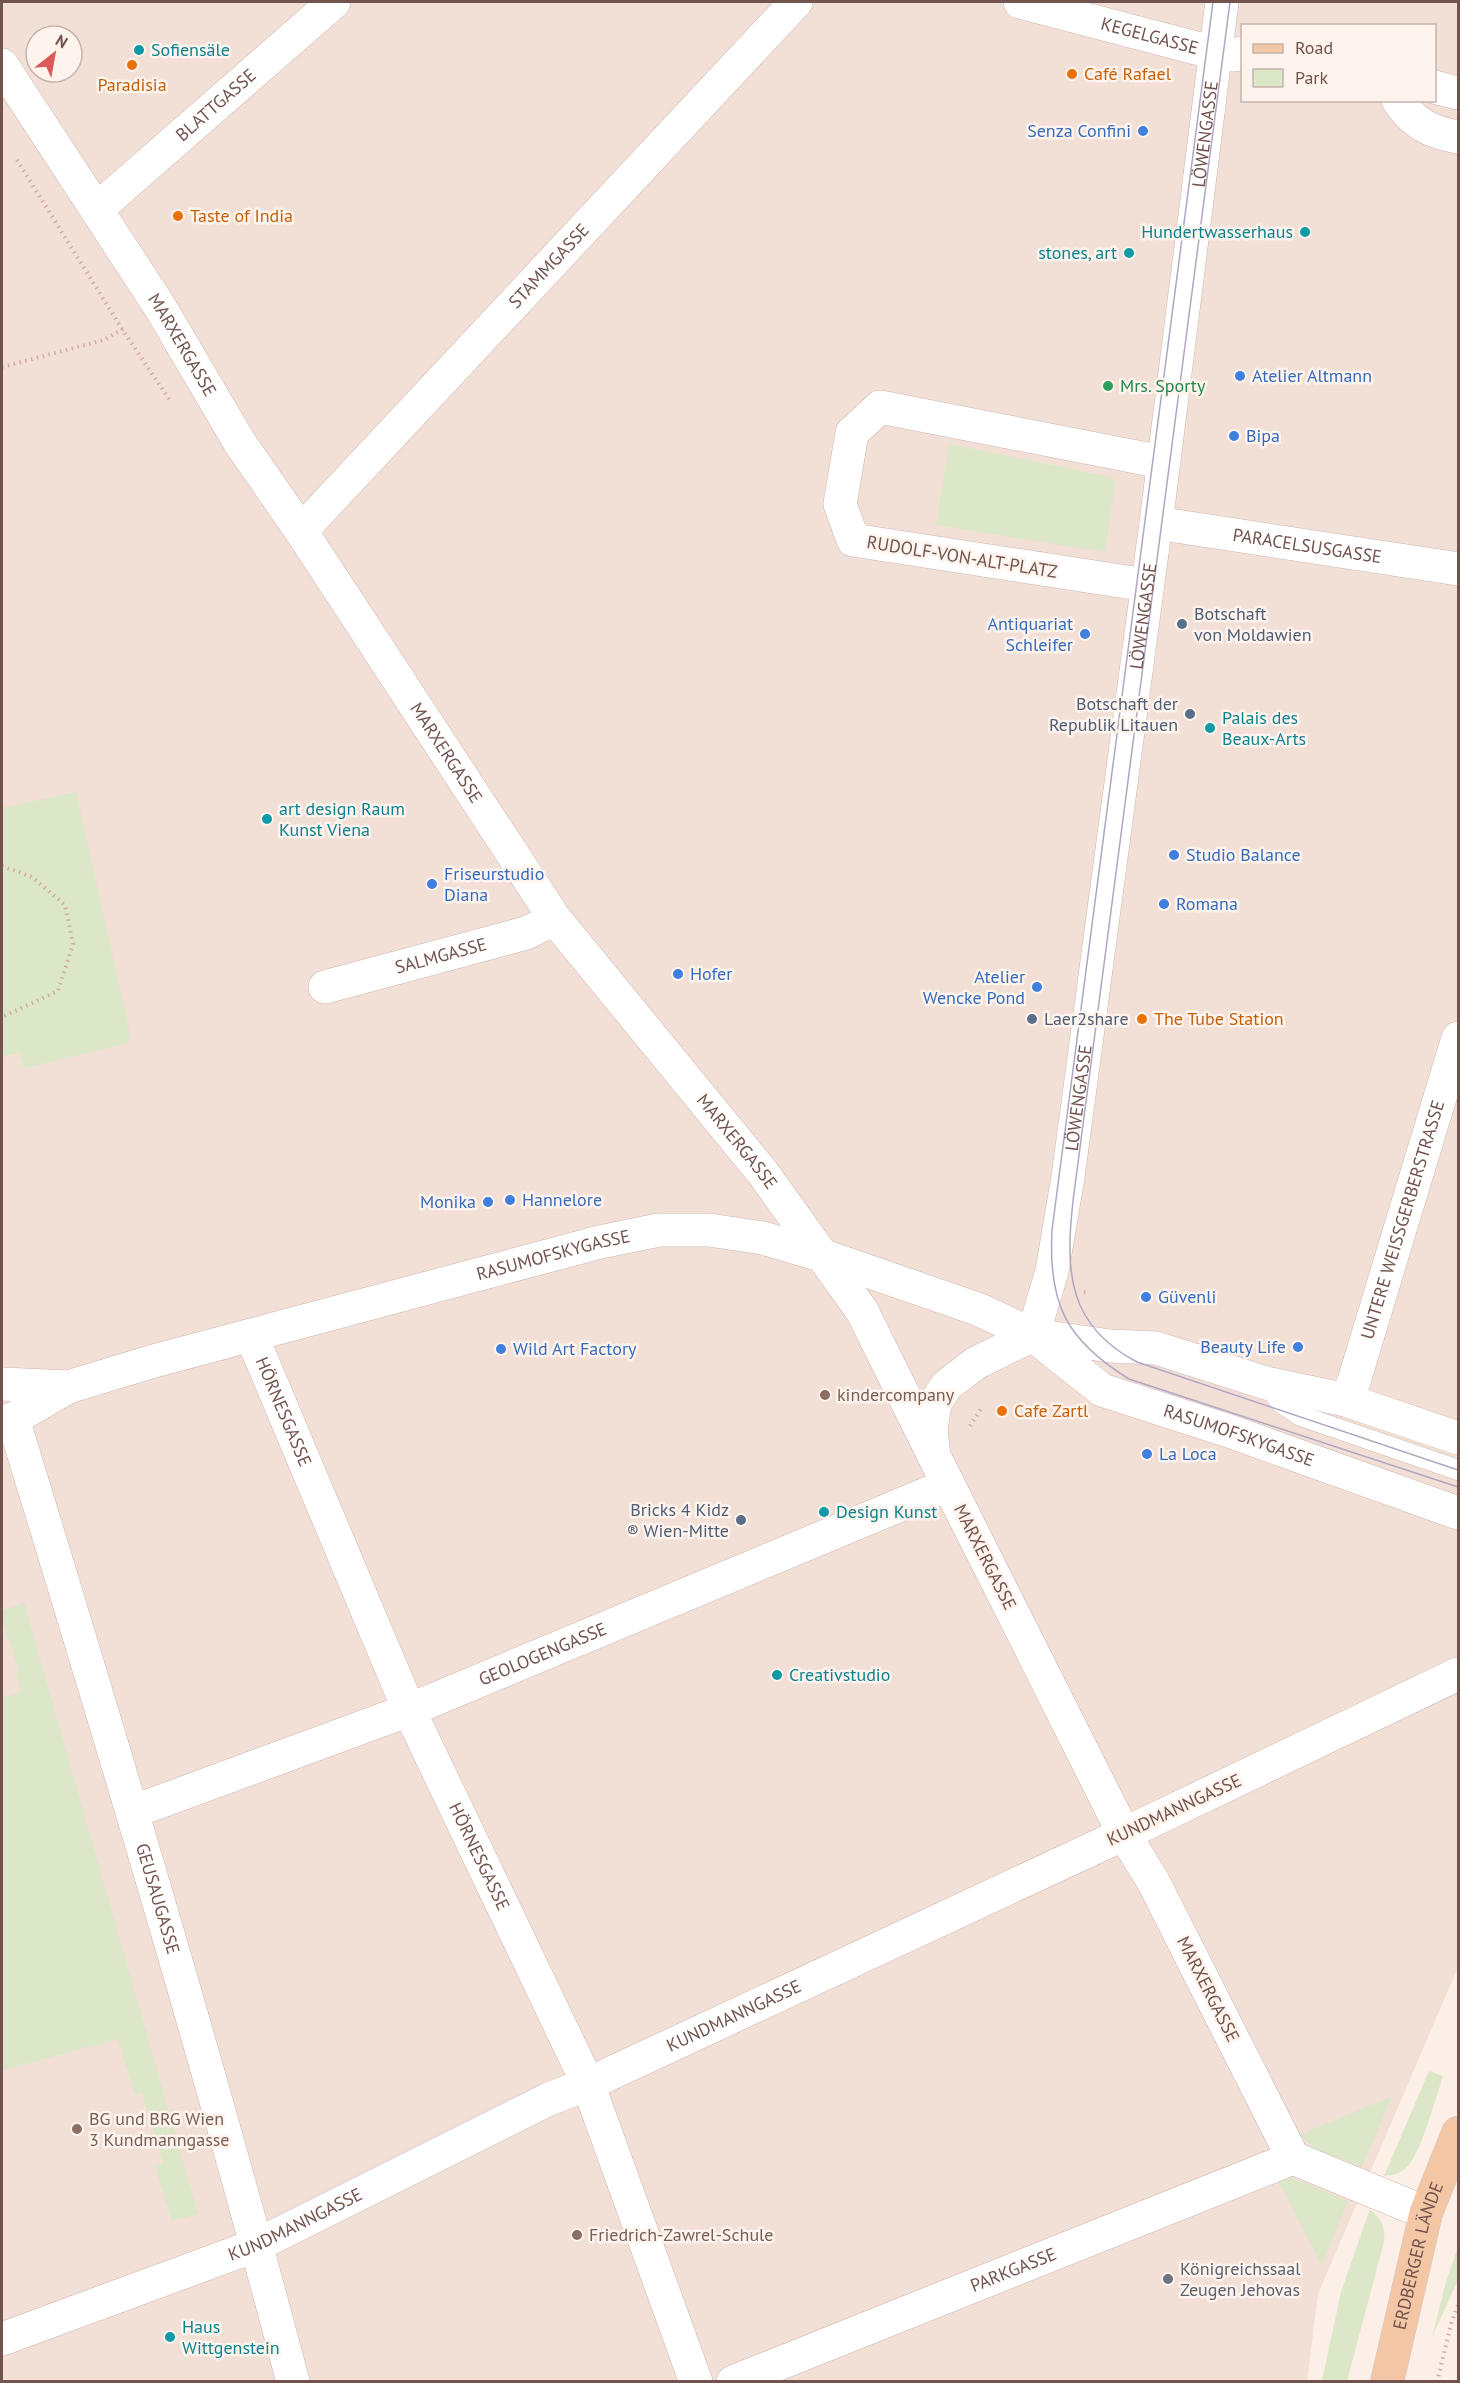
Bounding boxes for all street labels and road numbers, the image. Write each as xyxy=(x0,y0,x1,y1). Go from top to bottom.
street label: KEGELGASSE xyxy=(1099,12,1201,59)
street label: BLATTGASSE xyxy=(171,63,261,146)
street label: LÖWENGASSE xyxy=(1187,79,1223,189)
street label: STAMMGASSE xyxy=(503,218,594,313)
street label: MARXERGASSE xyxy=(143,289,222,400)
street label: PARACELSUSGASSE xyxy=(1231,523,1383,568)
street label: RUDOLF-VON-ALT-PLATZ xyxy=(865,530,1059,583)
street label: LÖWENGASSE xyxy=(1124,561,1162,671)
street label: MARXERGASSE xyxy=(405,698,488,807)
street label: SALMGASSE xyxy=(392,932,489,979)
street label: LÖWENGASSE xyxy=(1060,1043,1097,1152)
street label: MARXERGASSE xyxy=(692,1089,783,1193)
street label: UNTERE WEISSGERBERSTRASSE xyxy=(1355,1097,1449,1342)
street label: RASUMOFSKYGASSE xyxy=(474,1224,632,1285)
street label: HÖRNESGASSE xyxy=(251,1353,317,1470)
street label: RASUMOFSKYGASSE xyxy=(1161,1399,1317,1472)
street label: MARXERGASSE xyxy=(949,1500,1022,1614)
street label: GEOLOGENGASSE xyxy=(475,1617,610,1691)
street label: KUNDMANNGASSE xyxy=(1103,1768,1245,1851)
street label: HÖRNESGASSE xyxy=(444,1799,515,1914)
street label: GEUSAUGASSE xyxy=(131,1840,185,1957)
street label: MARXERGASSE xyxy=(1172,1932,1245,2046)
street label: KUNDMANNGASSE xyxy=(663,1974,805,2057)
street label: ERDBERGER LÄNDE xyxy=(1387,2178,1448,2332)
street label: KUNDMANNGASSE xyxy=(225,2182,366,2266)
street label: PARKGASSE xyxy=(967,2242,1060,2297)

